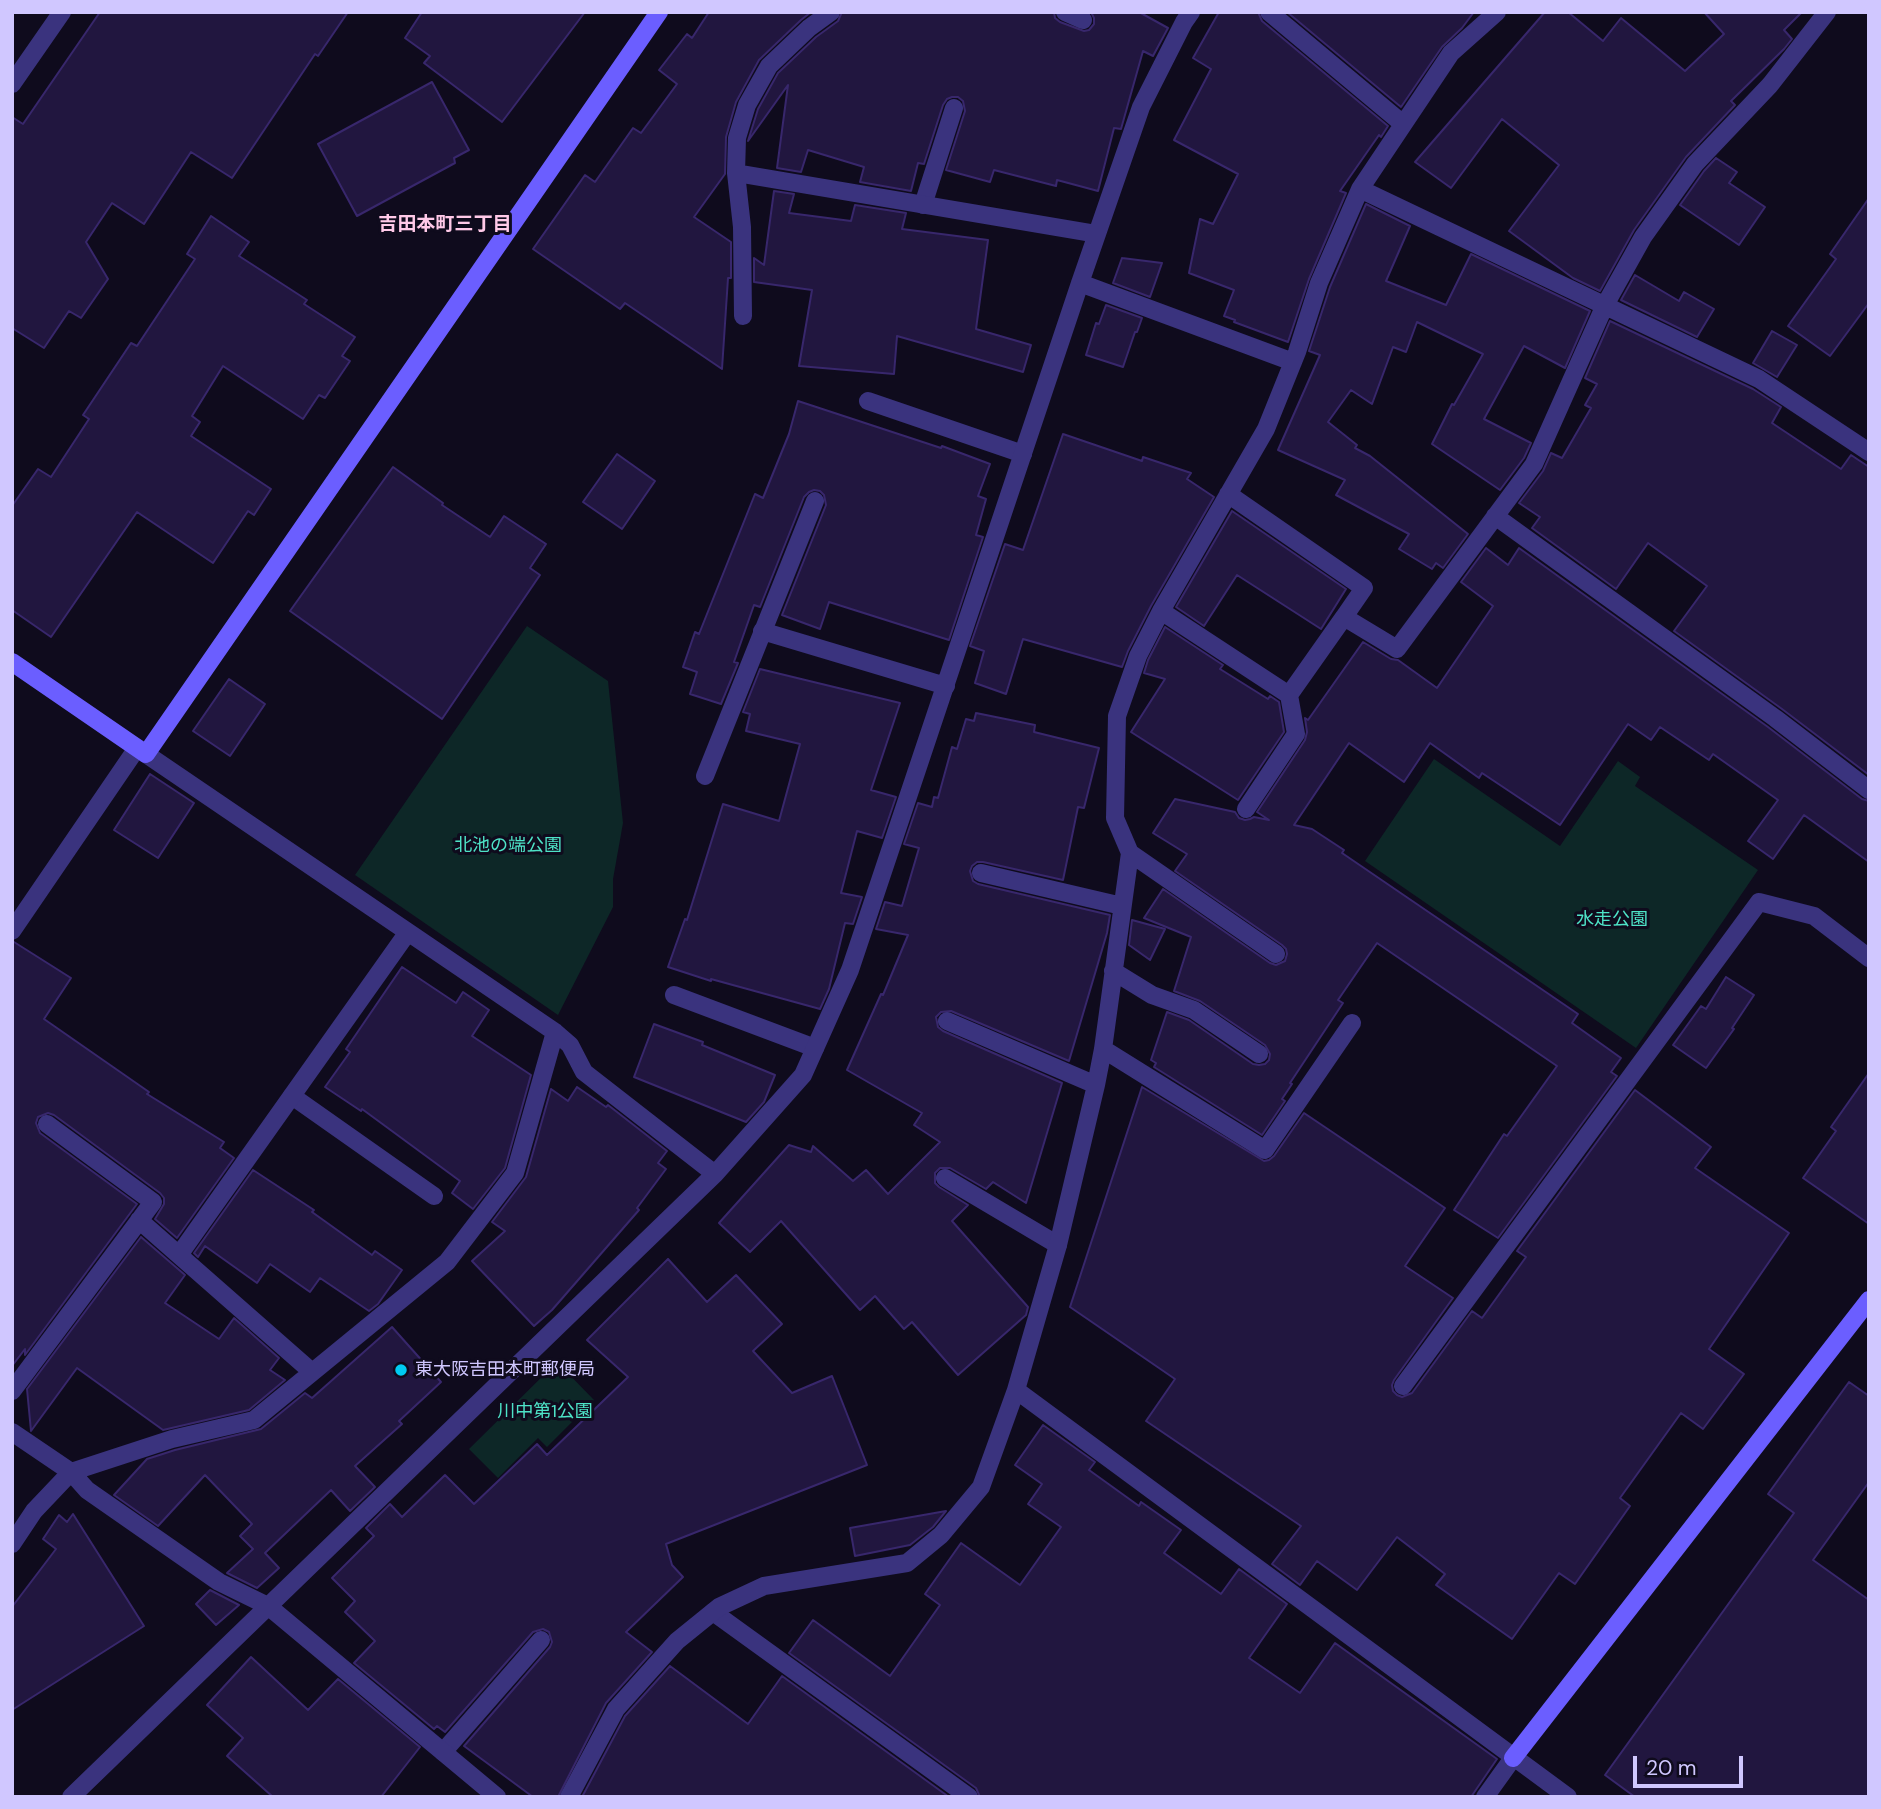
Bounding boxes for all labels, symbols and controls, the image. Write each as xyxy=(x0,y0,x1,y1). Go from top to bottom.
district label: 吉田本町三丁目 xyxy=(379,214,511,236)
park label: 北池の端公園 xyxy=(454,835,562,857)
park label: 水走公園 xyxy=(1576,909,1648,931)
place label: 東大阪吉田本町郵便局 xyxy=(415,1359,595,1381)
marker: 東大阪吉田本町郵便局 xyxy=(393,1362,409,1378)
park label: 川中第1公園 xyxy=(497,1401,593,1423)
scale bar xyxy=(1636,1742,1746,1786)
text: 20 m xyxy=(1646,1754,1697,1782)

